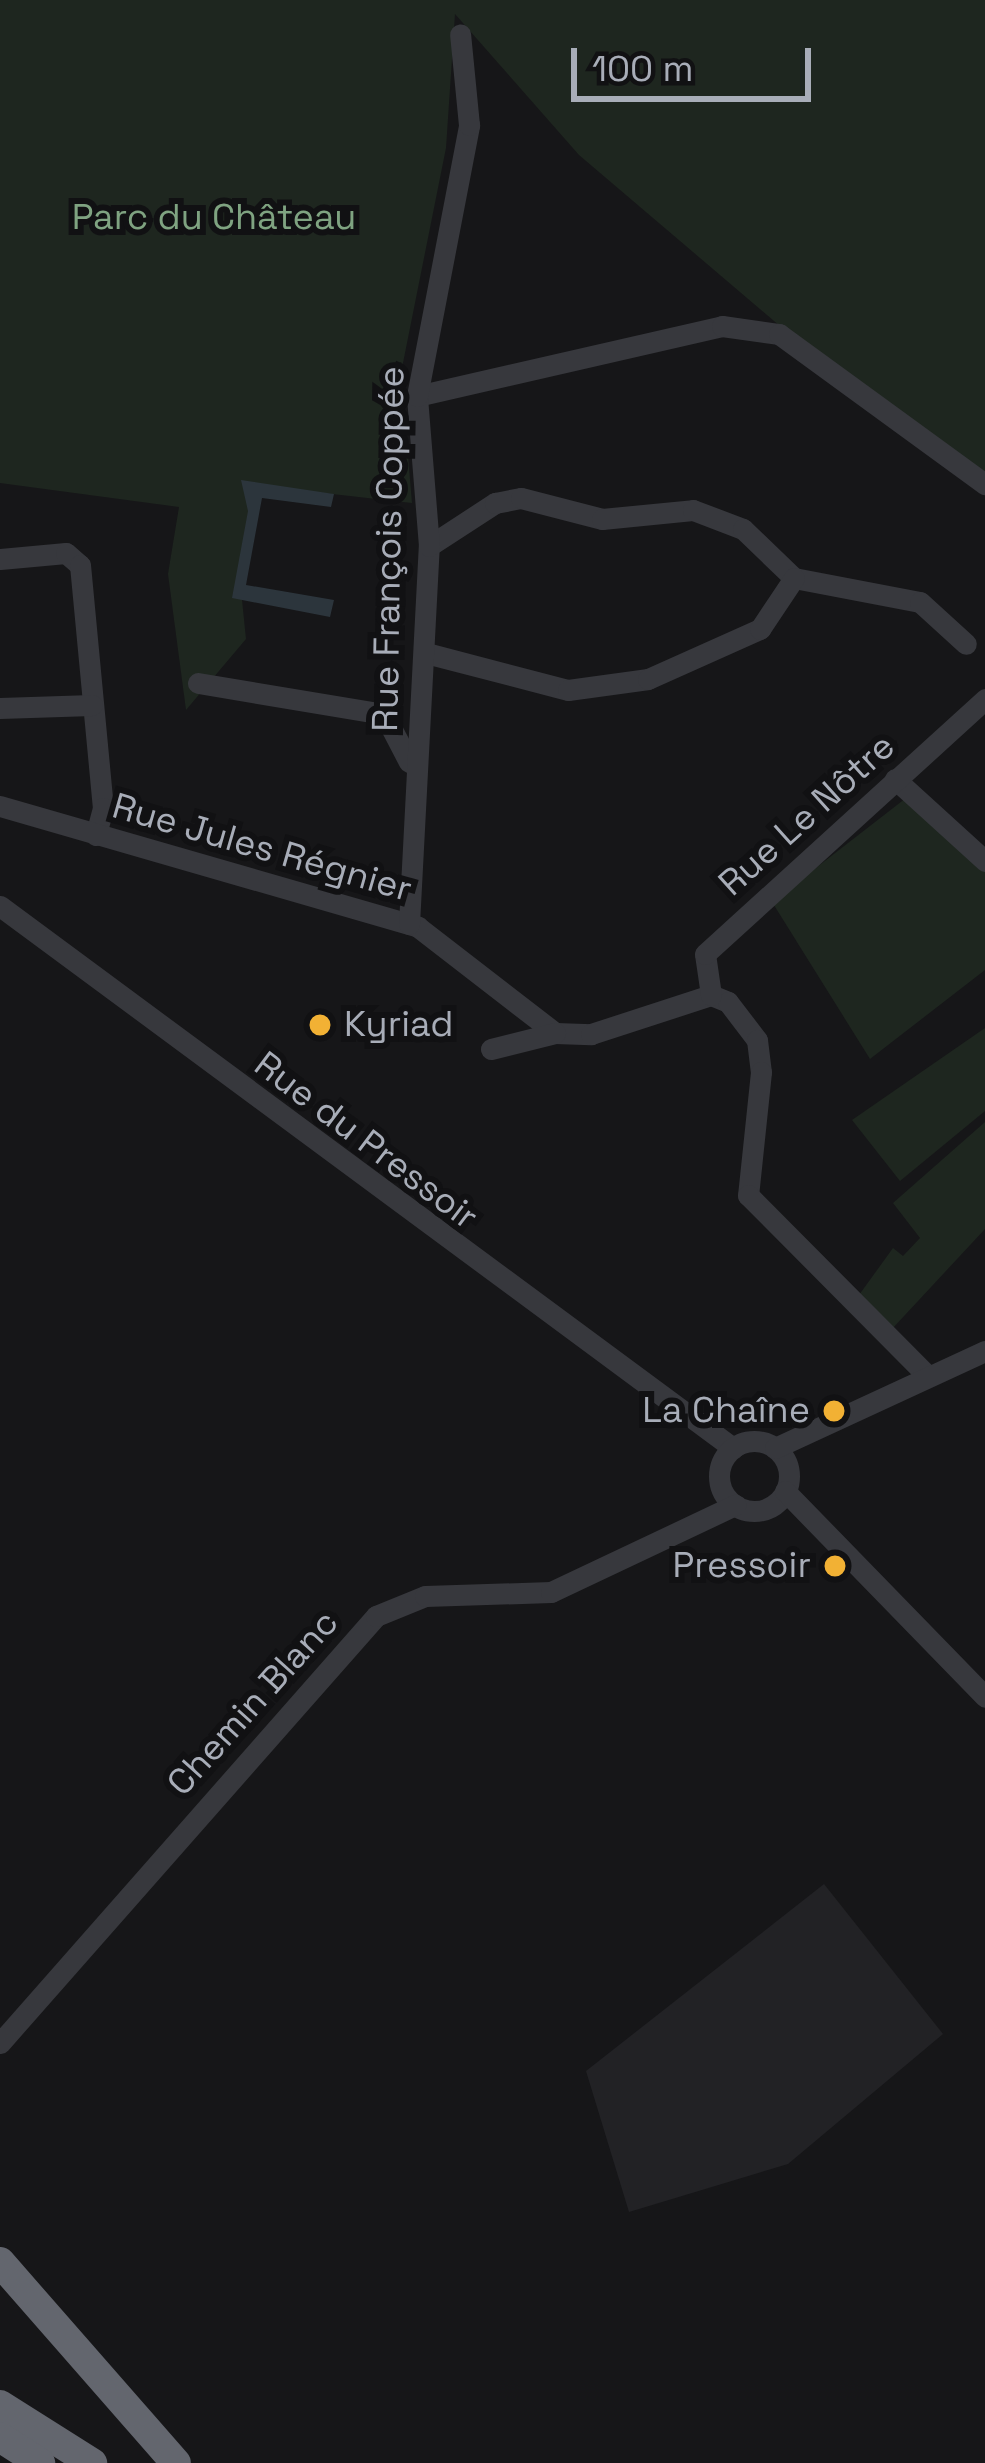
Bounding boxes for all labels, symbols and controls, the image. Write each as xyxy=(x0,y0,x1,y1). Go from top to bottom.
scale bar xyxy=(577,24,817,98)
text: 100 m xyxy=(592,46,693,92)
park label: Parc du Château xyxy=(72,196,356,240)
street label: Rue François Coppée xyxy=(364,366,414,732)
street label: Rue Le Nôtre xyxy=(710,725,904,905)
street label: Rue Jules Régnier xyxy=(107,785,417,911)
place label: Kyriad xyxy=(344,1003,453,1047)
marker: Kyriad xyxy=(307,1012,333,1038)
street label: Rue du Pressoir xyxy=(246,1043,486,1239)
place label: La Chaîne xyxy=(642,1389,810,1433)
marker: La Chaîne xyxy=(821,1398,847,1424)
place label: Pressoir xyxy=(673,1544,811,1588)
marker: Pressoir xyxy=(822,1553,848,1579)
street label: Chemin Blanc xyxy=(158,1601,348,1805)

